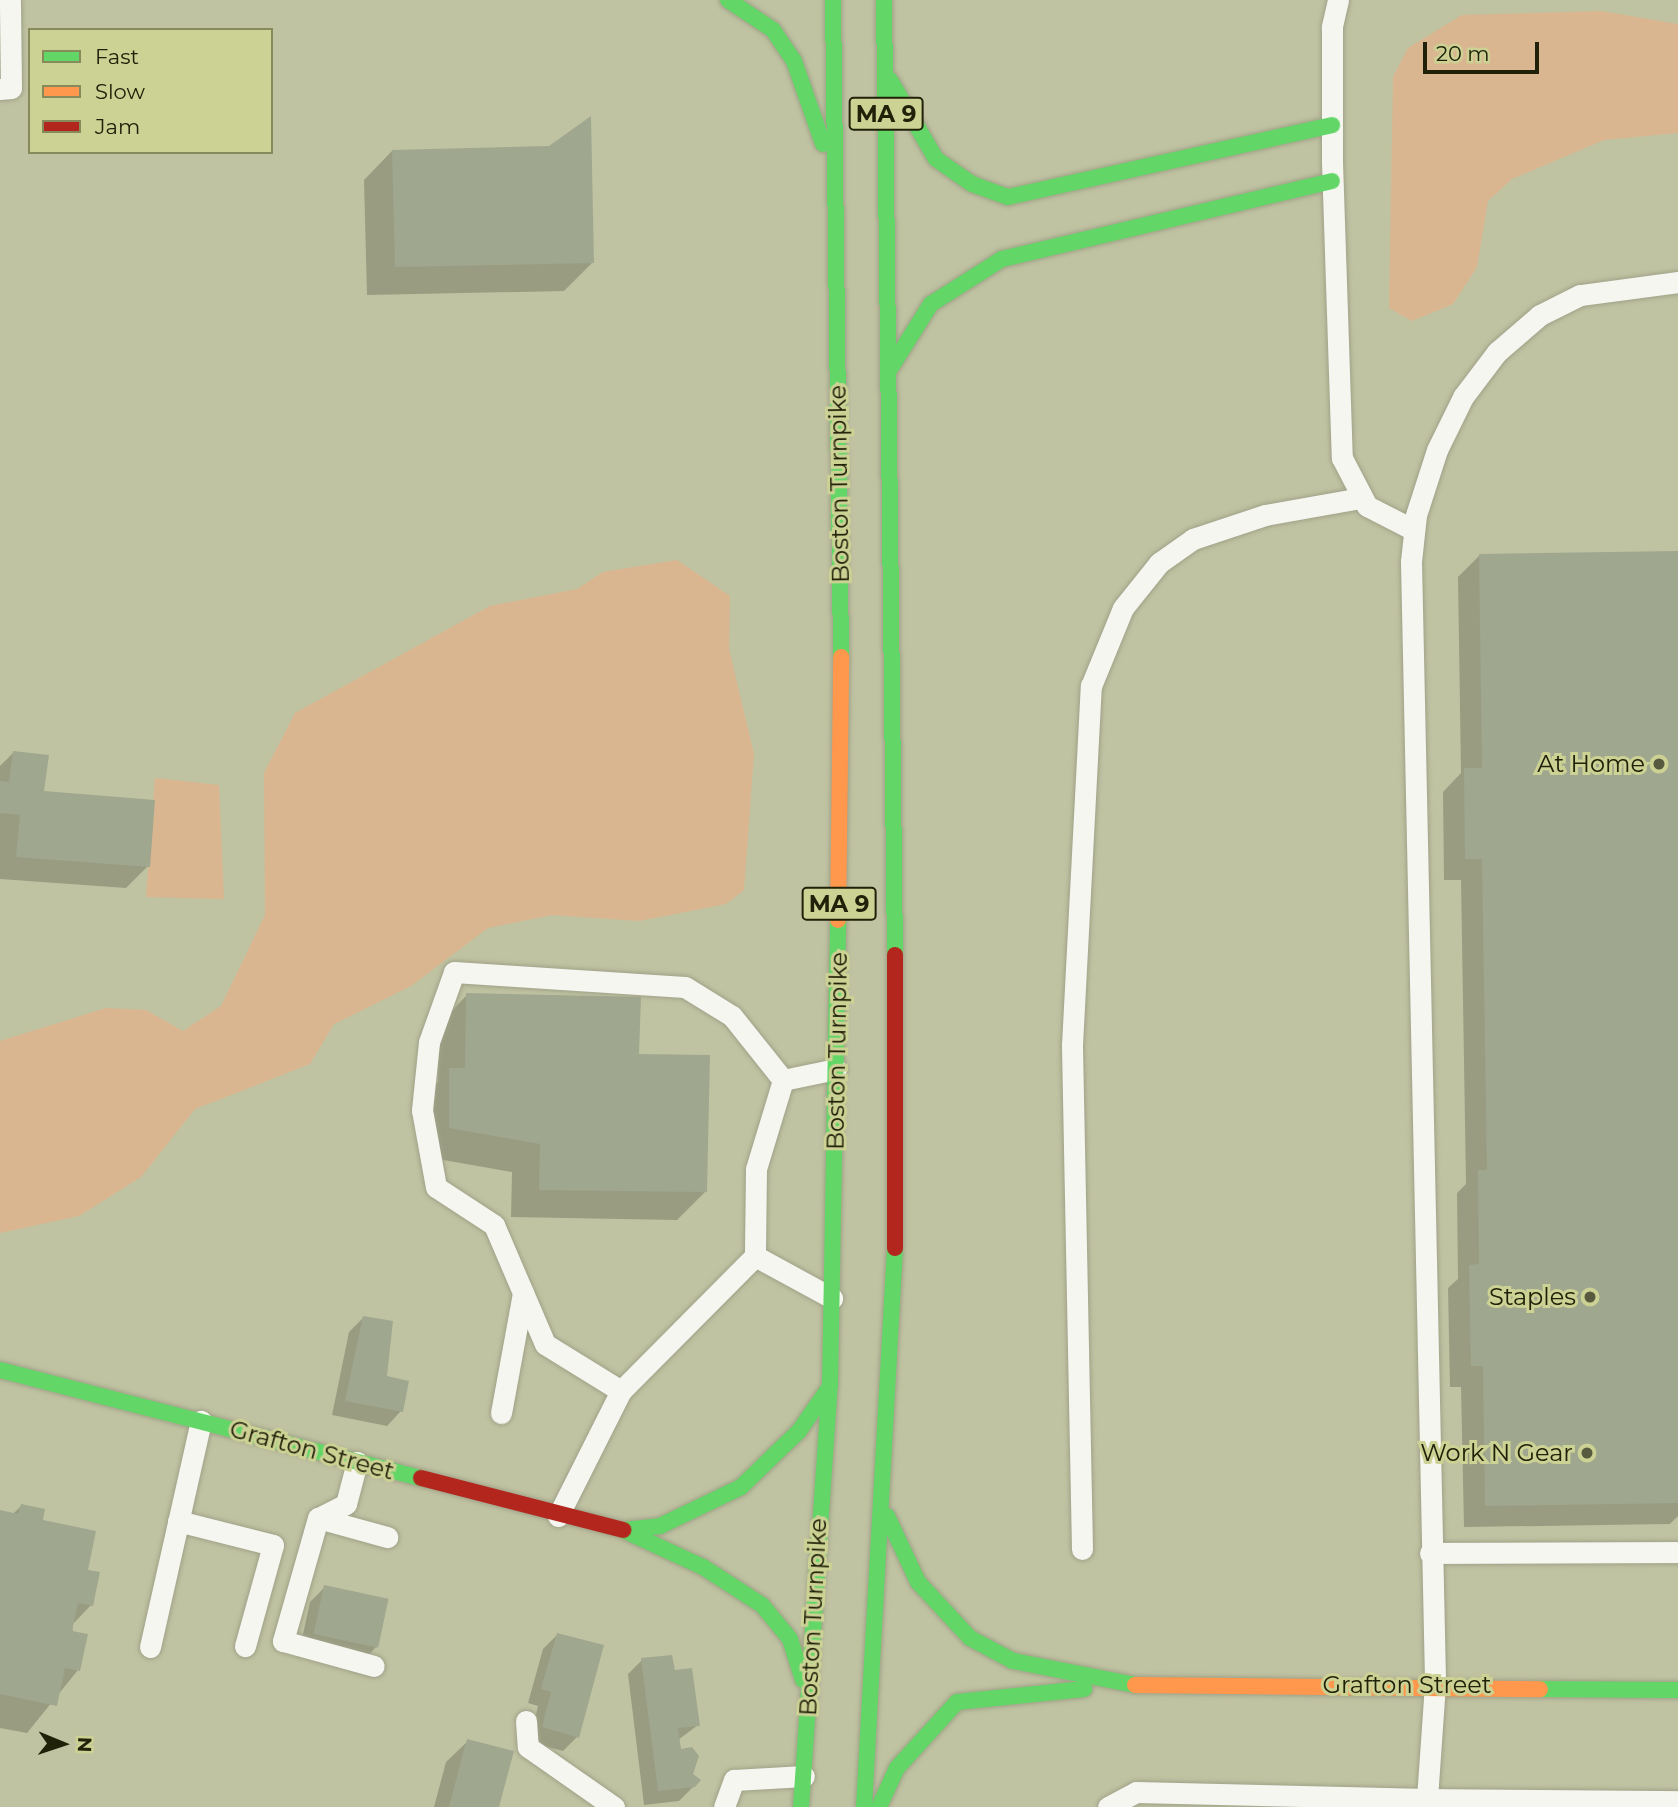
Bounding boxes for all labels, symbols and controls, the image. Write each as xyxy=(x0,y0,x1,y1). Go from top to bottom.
legend xyxy=(28,28,273,154)
scale bar xyxy=(1426,28,1542,72)
text: 20 m xyxy=(1436,41,1490,66)
text: Fast xyxy=(95,44,139,69)
text: Slow xyxy=(95,79,145,104)
road number: MA 9 xyxy=(848,94,924,134)
text: Jam xyxy=(95,114,140,139)
street label: Boston Turnpike xyxy=(823,385,855,583)
place label: At Home xyxy=(1537,750,1645,778)
marker: At Home xyxy=(1651,756,1667,772)
road number: MA 9 xyxy=(800,884,878,923)
street label: Boston Turnpike xyxy=(821,952,853,1150)
place label: Staples xyxy=(1489,1283,1576,1311)
marker: Staples xyxy=(1582,1289,1598,1305)
street label: Grafton Street xyxy=(227,1414,397,1486)
place label: Work N Gear xyxy=(1420,1439,1573,1467)
marker: Work N Gear xyxy=(1579,1445,1595,1461)
street label: Boston Turnpike xyxy=(793,1517,833,1717)
street label: Grafton Street xyxy=(1323,1671,1491,1699)
north arrow xyxy=(28,1709,98,1779)
text: N xyxy=(73,1737,96,1753)

